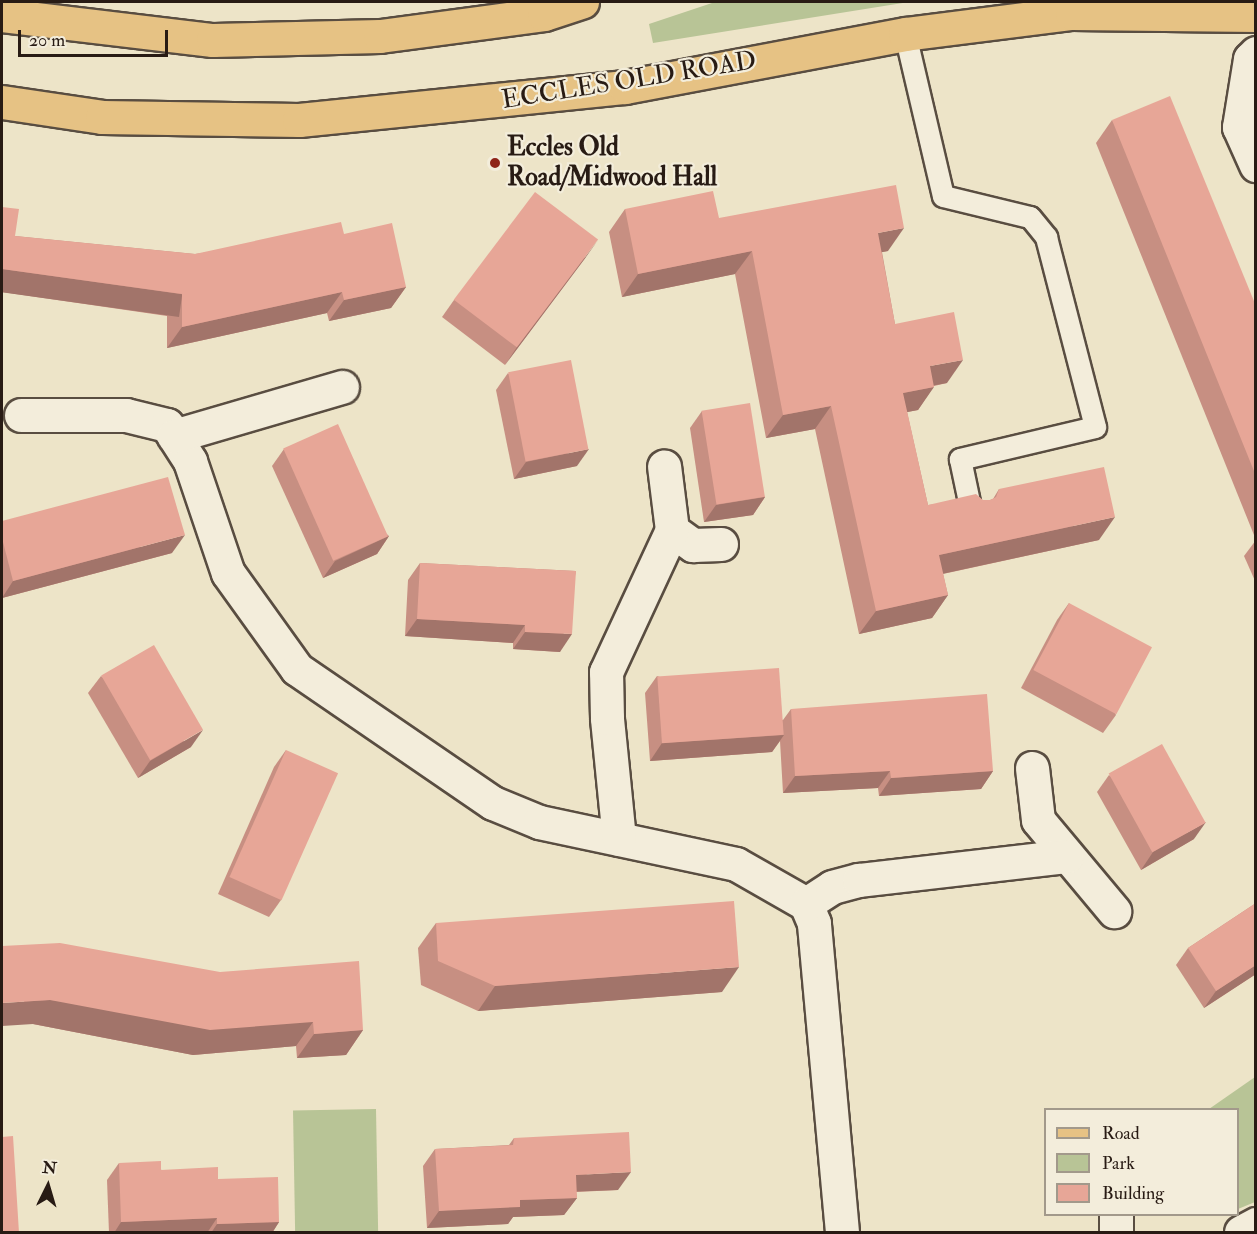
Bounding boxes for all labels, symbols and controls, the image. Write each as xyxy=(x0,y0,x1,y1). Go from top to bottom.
scale bar xyxy=(21,18,171,56)
text: 20 m xyxy=(29,29,65,52)
street label: ECCLES OLD ROAD xyxy=(499,45,759,117)
place label: Eccles Old Road/Midwood Hall xyxy=(507,132,717,194)
marker: Eccles Old Road/Midwood Hall xyxy=(488,156,502,170)
legend xyxy=(1044,1108,1239,1216)
text: Road xyxy=(1102,1122,1140,1145)
text: Park xyxy=(1102,1152,1135,1175)
north arrow xyxy=(18,1156,78,1216)
text: N xyxy=(42,1157,58,1179)
text: Building xyxy=(1102,1182,1164,1205)

